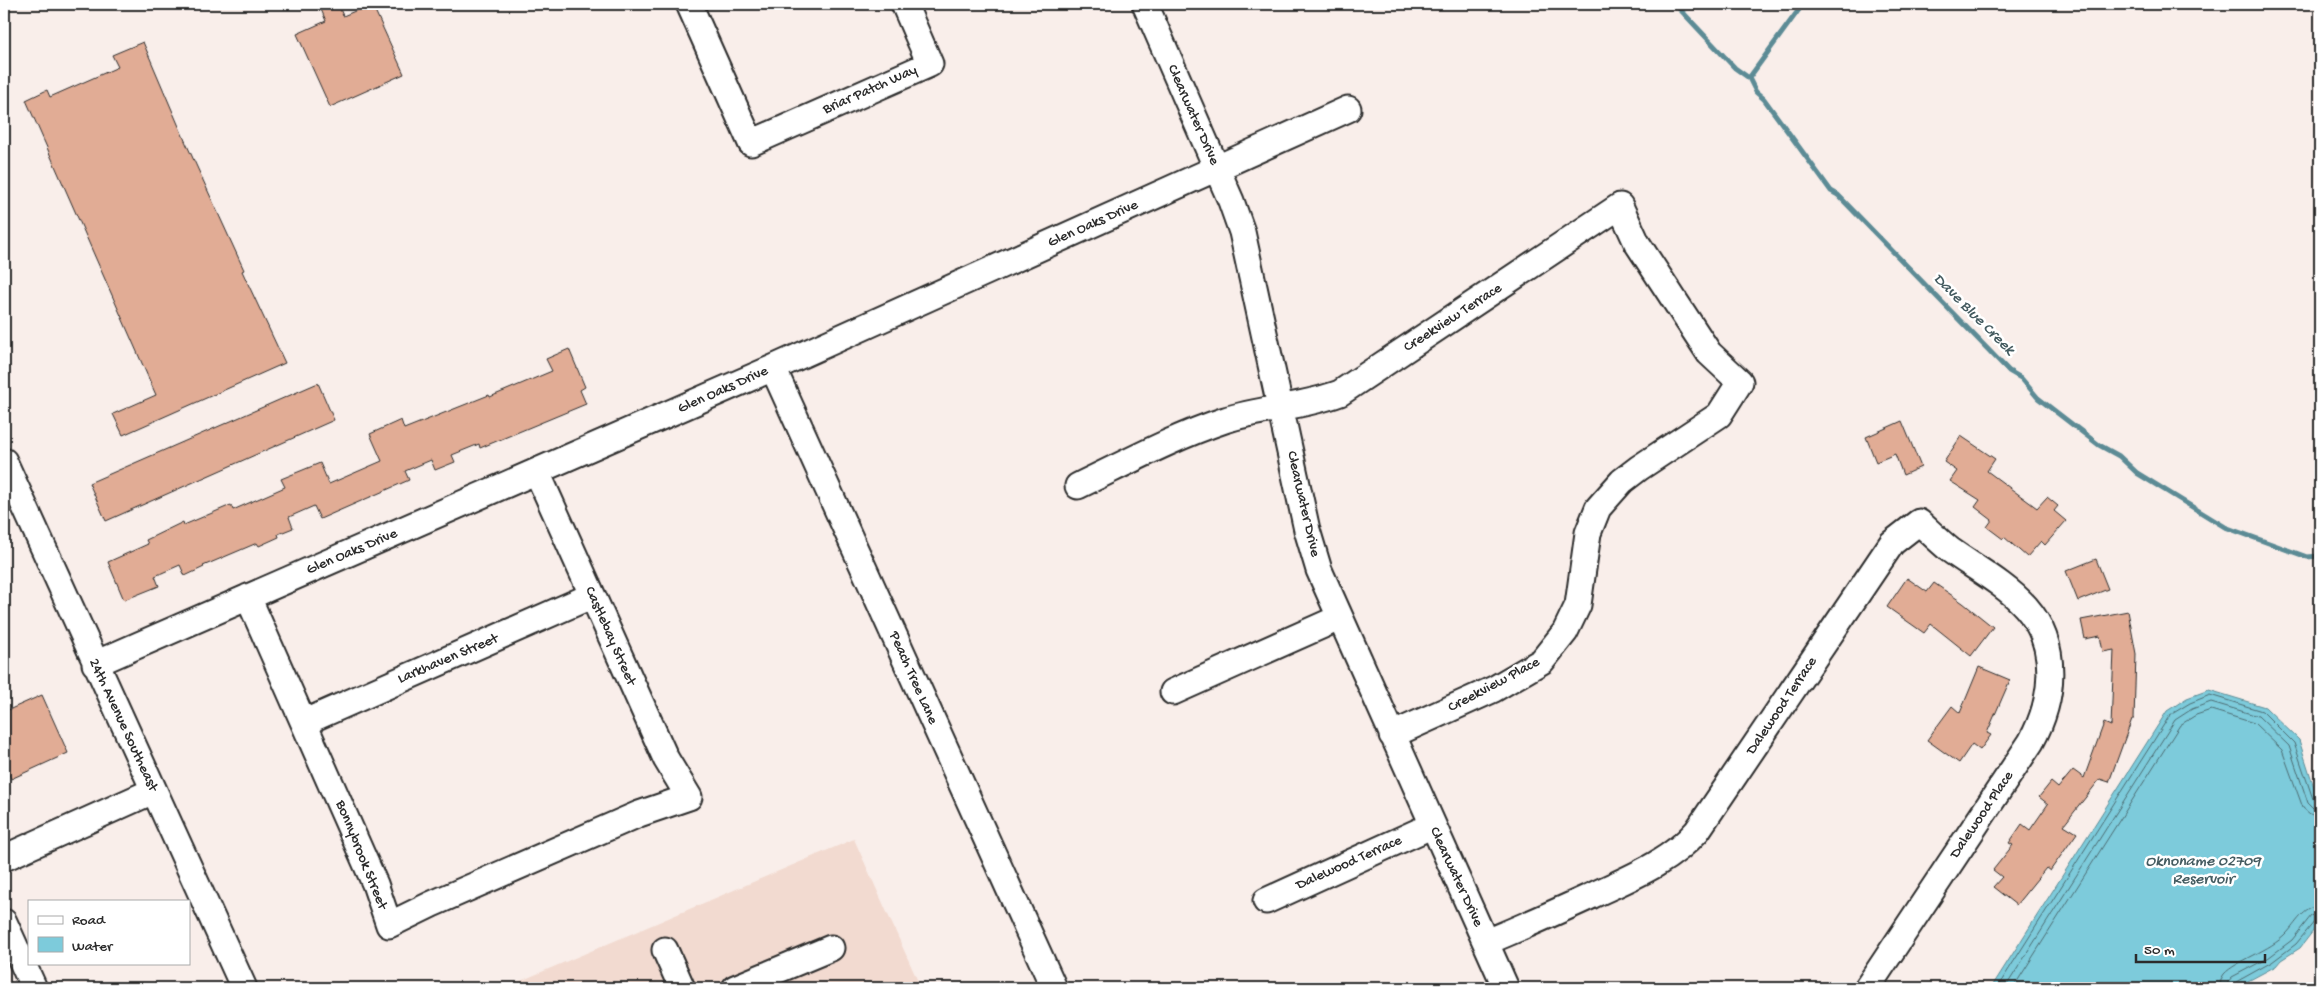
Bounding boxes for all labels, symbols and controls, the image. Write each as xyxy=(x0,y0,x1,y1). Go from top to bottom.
street label: Briar Patch Way xyxy=(819,61,920,119)
street label: Clearwater Drive xyxy=(1163,62,1223,168)
street label: Glen Oaks Drive xyxy=(1045,196,1141,252)
water label: Dave Blue Creek xyxy=(1928,270,2019,361)
street label: Creekview Terrace xyxy=(1400,279,1506,357)
street label: Glen Oaks Drive xyxy=(675,362,771,418)
street label: Clearwater Drive xyxy=(1282,449,1324,559)
street label: Glen Oaks Drive xyxy=(304,525,400,579)
street label: Castlebay Street xyxy=(580,584,641,690)
street label: Peach Tree Lane xyxy=(884,628,942,728)
street label: Larkhaven Street xyxy=(395,629,503,688)
street label: Creekview Place xyxy=(1445,653,1543,717)
street label: Dalewood Terrace xyxy=(1742,654,1821,759)
street label: 24th Avenue Southeast xyxy=(84,656,162,796)
street label: Dalewood Place xyxy=(1946,768,2018,863)
street label: Bonnybrook Street xyxy=(331,797,392,914)
street label: Clearwater Drive xyxy=(1425,824,1487,930)
street label: Dalewood Terrace xyxy=(1292,831,1405,895)
water label: Oknoname 02709 Reservoir xyxy=(2146,853,2262,890)
legend xyxy=(28,900,190,964)
text: Road xyxy=(72,912,106,930)
scale bar xyxy=(2136,932,2265,964)
text: Water xyxy=(72,938,114,956)
text: 50 m xyxy=(2144,942,2175,960)

